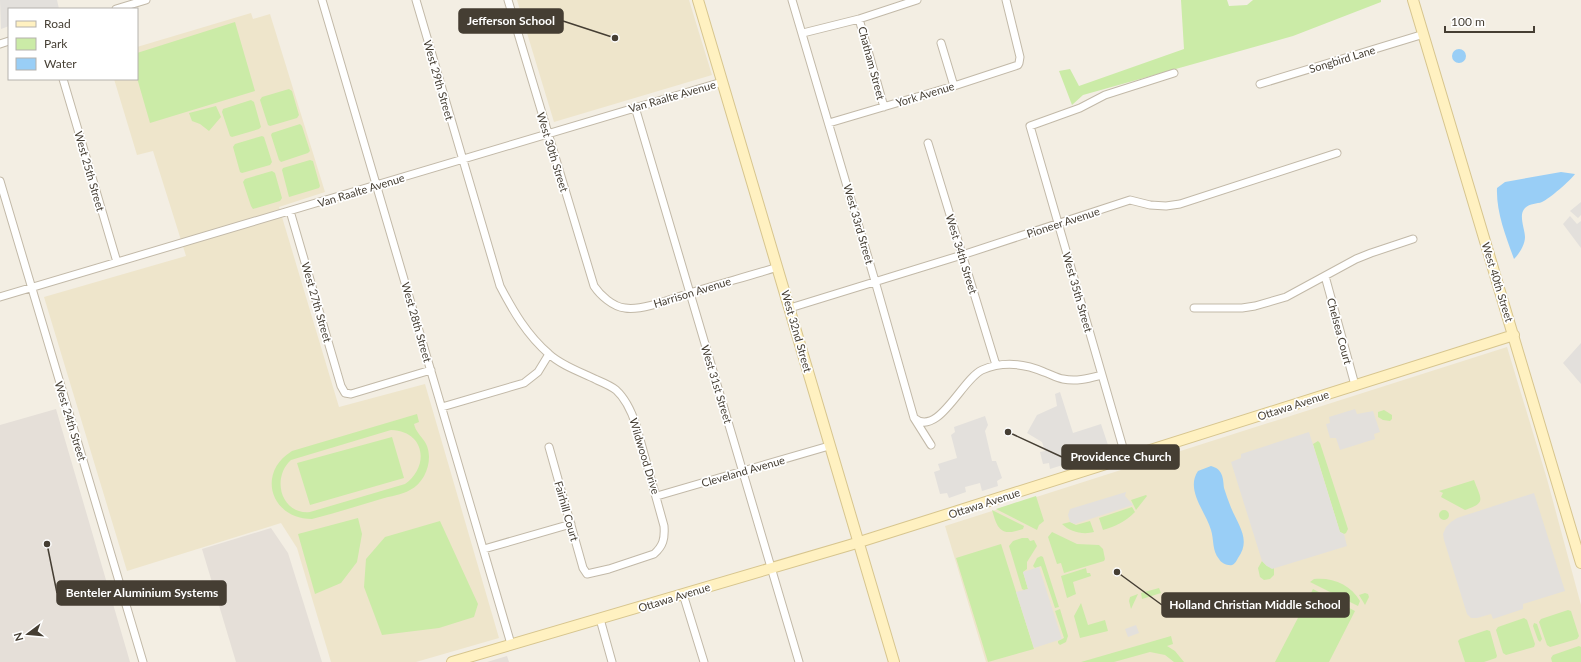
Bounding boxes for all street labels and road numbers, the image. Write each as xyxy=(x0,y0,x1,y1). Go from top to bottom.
street label: Chatham Street xyxy=(856,25,888,101)
street label: West 29th Street xyxy=(421,38,457,122)
street label: Songbird Lane xyxy=(1307,43,1377,75)
street label: Van Raalte Avenue xyxy=(627,77,717,115)
street label: York Avenue xyxy=(894,79,956,109)
street label: West 30th Street xyxy=(535,111,571,194)
street label: West 25th Street xyxy=(72,129,108,213)
street label: Van Raalte Avenue xyxy=(316,171,406,209)
street label: West 33rd Street xyxy=(841,183,877,266)
street label: Pioneer Avenue xyxy=(1025,204,1101,240)
street label: West 34th Street xyxy=(944,213,980,296)
street label: West 40th Street xyxy=(1480,241,1516,324)
street label: West 35th Street xyxy=(1060,250,1096,334)
street label: West 27th Street xyxy=(299,260,335,344)
street label: Harrison Avenue xyxy=(652,274,732,310)
street label: West 28th Street xyxy=(399,280,435,364)
street label: West 32nd Street xyxy=(779,288,815,374)
street label: Chelsea Court xyxy=(1325,296,1355,366)
street label: West 31st Street xyxy=(699,343,735,425)
street label: West 24th Street xyxy=(53,380,89,463)
street label: Ottawa Avenue xyxy=(1255,387,1331,423)
street label: Wildwood Drive xyxy=(627,416,663,496)
street label: Cleveland Avenue xyxy=(700,453,786,489)
street label: Fairhill Court xyxy=(552,479,582,543)
street label: Ottawa Avenue xyxy=(946,485,1022,521)
street label: Ottawa Avenue xyxy=(636,580,712,614)

